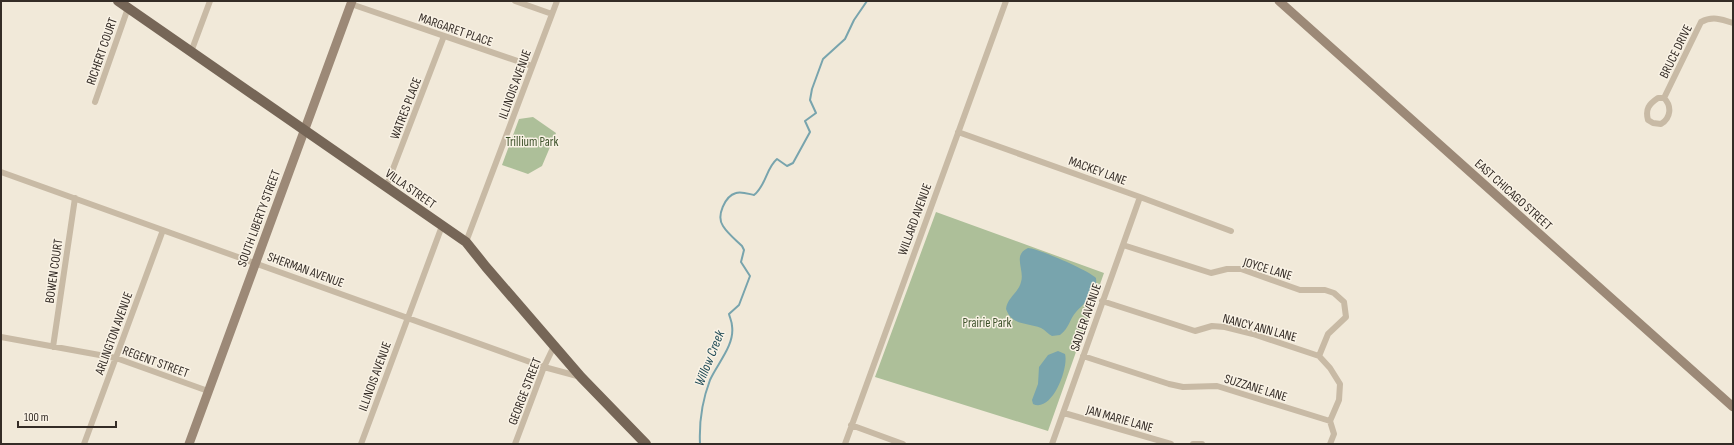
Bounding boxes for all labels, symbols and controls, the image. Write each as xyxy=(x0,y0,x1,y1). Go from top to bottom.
street label: MARGARET PLACE xyxy=(416,10,495,50)
street label: RICHERT COURT xyxy=(83,16,121,87)
street label: BRUCE DRIVE xyxy=(1656,22,1696,81)
street label: ILLINOIS AVENUE xyxy=(495,47,535,121)
street label: WATRES PLACE xyxy=(387,75,425,142)
park label: Trillium Park xyxy=(506,134,558,150)
street label: MACKEY LANE xyxy=(1066,153,1129,189)
street label: EAST CHICAGO STREET xyxy=(1471,156,1555,234)
street label: VILLA STREET xyxy=(382,165,439,212)
street label: SOUTH LIBERTY STREET xyxy=(234,168,284,269)
street label: WILLARD AVENUE xyxy=(894,181,935,258)
street label: BOWEN COURT xyxy=(42,238,66,304)
street label: SHERMAN AVENUE xyxy=(265,249,346,291)
street label: JOYCE LANE xyxy=(1240,254,1294,284)
street label: SADLER AVENUE xyxy=(1067,281,1105,353)
street label: ARLINGTON AVENUE xyxy=(91,290,136,378)
street label: NANCY ANN LANE xyxy=(1221,310,1298,346)
park label: Prairie Park xyxy=(963,315,1011,331)
water label: Willow Creek xyxy=(691,327,729,389)
street label: ILLINOIS AVENUE xyxy=(355,339,395,413)
street label: REGENT STREET xyxy=(120,342,191,381)
street label: GEORGE STREET xyxy=(505,355,545,427)
street label: SUZZANE LANE xyxy=(1222,371,1289,405)
street label: JAN MARIE LANE xyxy=(1084,402,1155,436)
scale bar xyxy=(18,403,116,429)
text: 100 m xyxy=(24,410,49,425)

